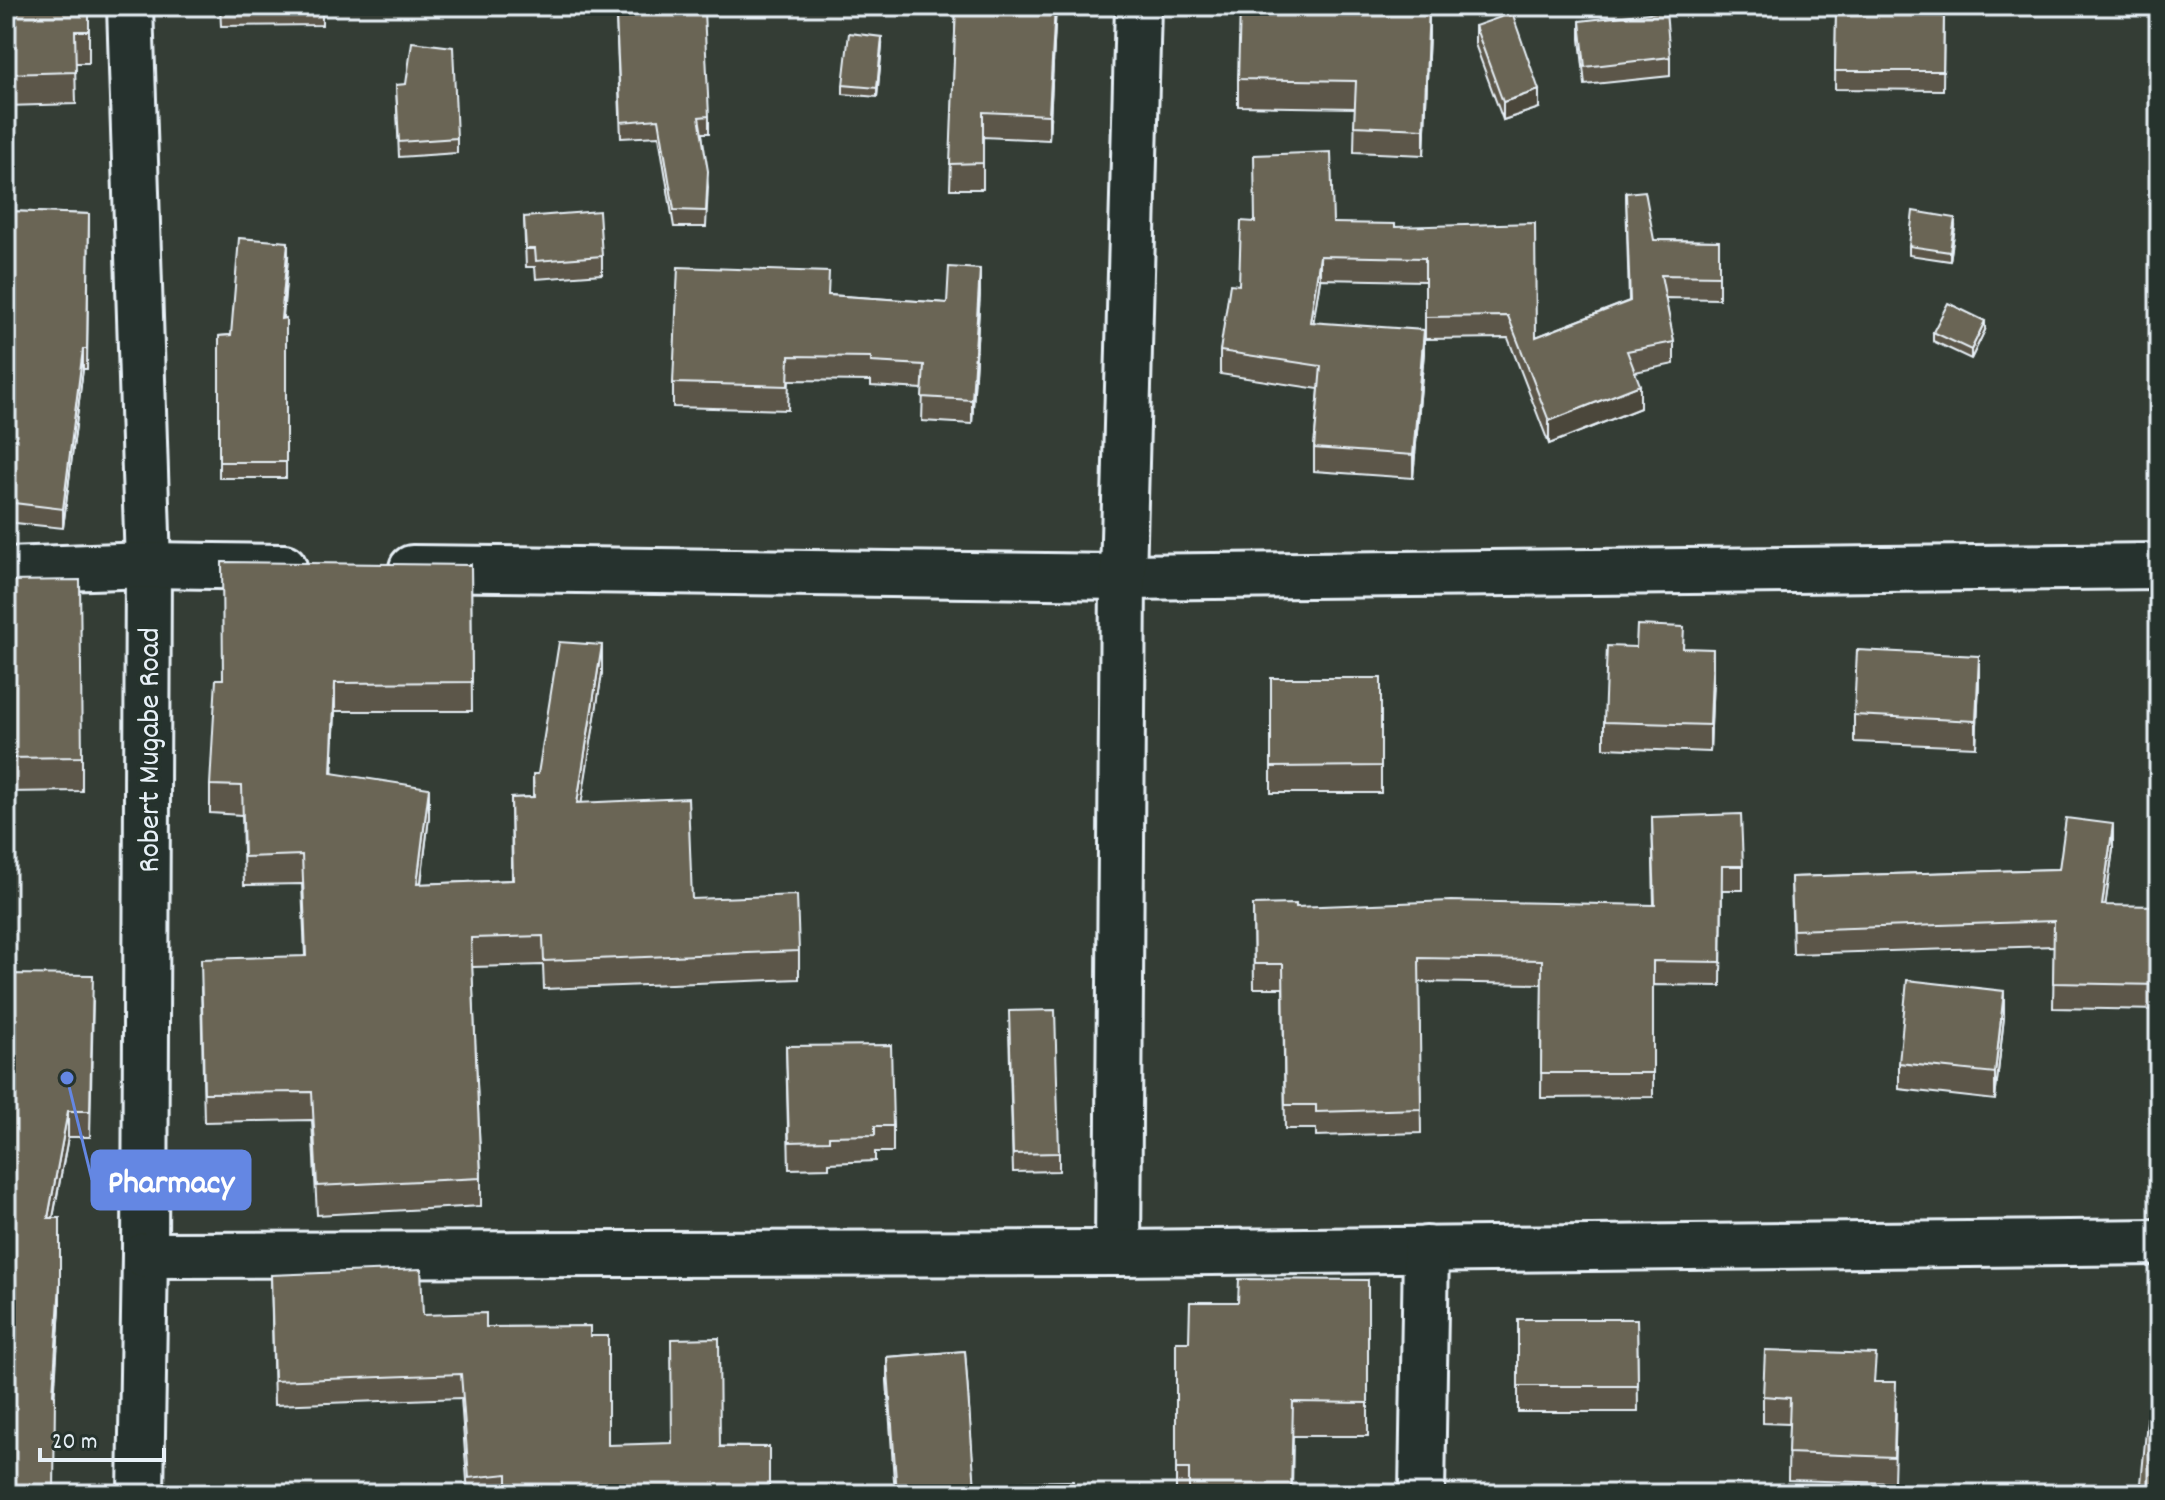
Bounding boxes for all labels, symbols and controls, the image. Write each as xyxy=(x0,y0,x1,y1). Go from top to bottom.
street label: Robert Mugabe Road xyxy=(129,627,175,873)
callout: Pharmacy xyxy=(92,1151,250,1209)
text: Pharmacy xyxy=(108,1161,235,1210)
scale bar xyxy=(40,1412,164,1462)
text: 20 m xyxy=(52,1426,98,1460)

